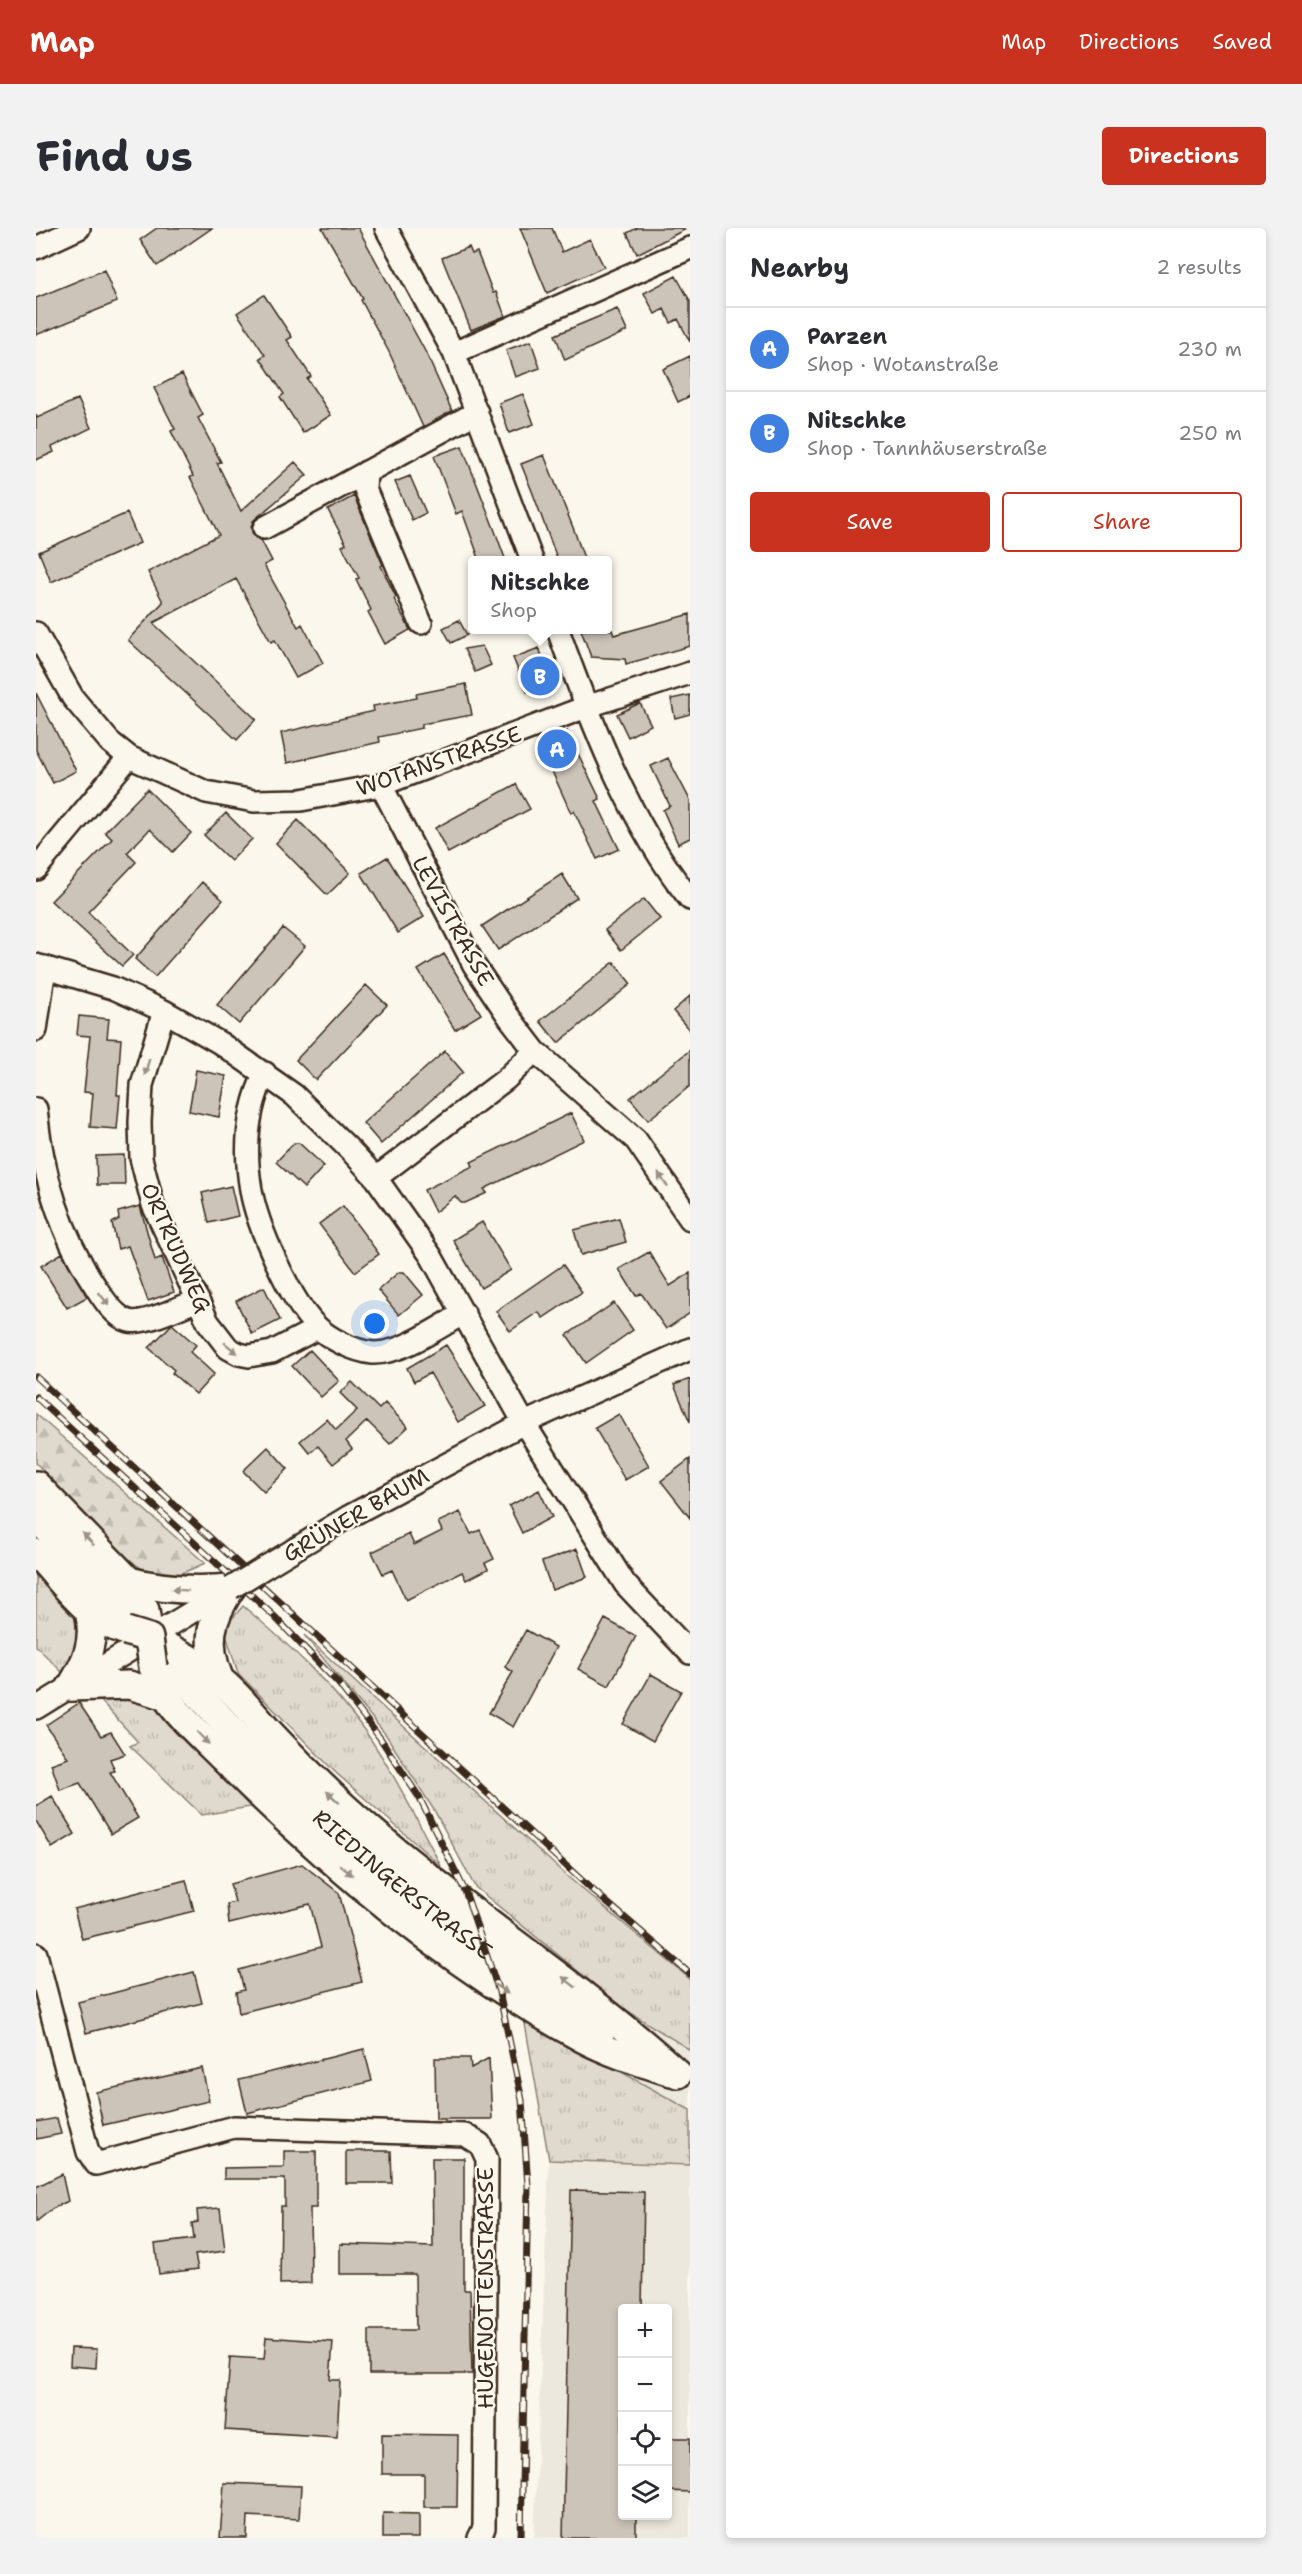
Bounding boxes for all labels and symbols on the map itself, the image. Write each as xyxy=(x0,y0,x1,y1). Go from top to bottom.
pin: B xyxy=(520,654,560,698)
street label: WOTANSTRASSE xyxy=(353,719,525,803)
pin: A xyxy=(538,726,576,772)
street label: LEVISTRASSE xyxy=(405,851,501,991)
one-way arrow xyxy=(142,1059,151,1077)
one-way arrow xyxy=(657,1172,669,1188)
street label: ORTRUDWEG xyxy=(134,1178,218,1318)
one-way arrow xyxy=(98,1291,110,1306)
your location xyxy=(360,1309,389,1338)
one-way arrow xyxy=(223,1341,239,1354)
street label: GRÜNER BAUM xyxy=(278,1461,434,1569)
one-way arrow xyxy=(81,1532,95,1547)
one-way arrow xyxy=(170,1585,189,1594)
one-way arrow xyxy=(196,1730,210,1745)
one-way arrow xyxy=(326,1790,341,1804)
street label: RIEDINGERSTRASSE xyxy=(307,1803,498,1966)
one-way arrow xyxy=(338,1864,354,1877)
one-way arrow xyxy=(561,1977,576,1989)
one-way arrow xyxy=(492,1983,508,1995)
street label: HUGENOTTENSTRASSE xyxy=(471,2167,500,2409)

